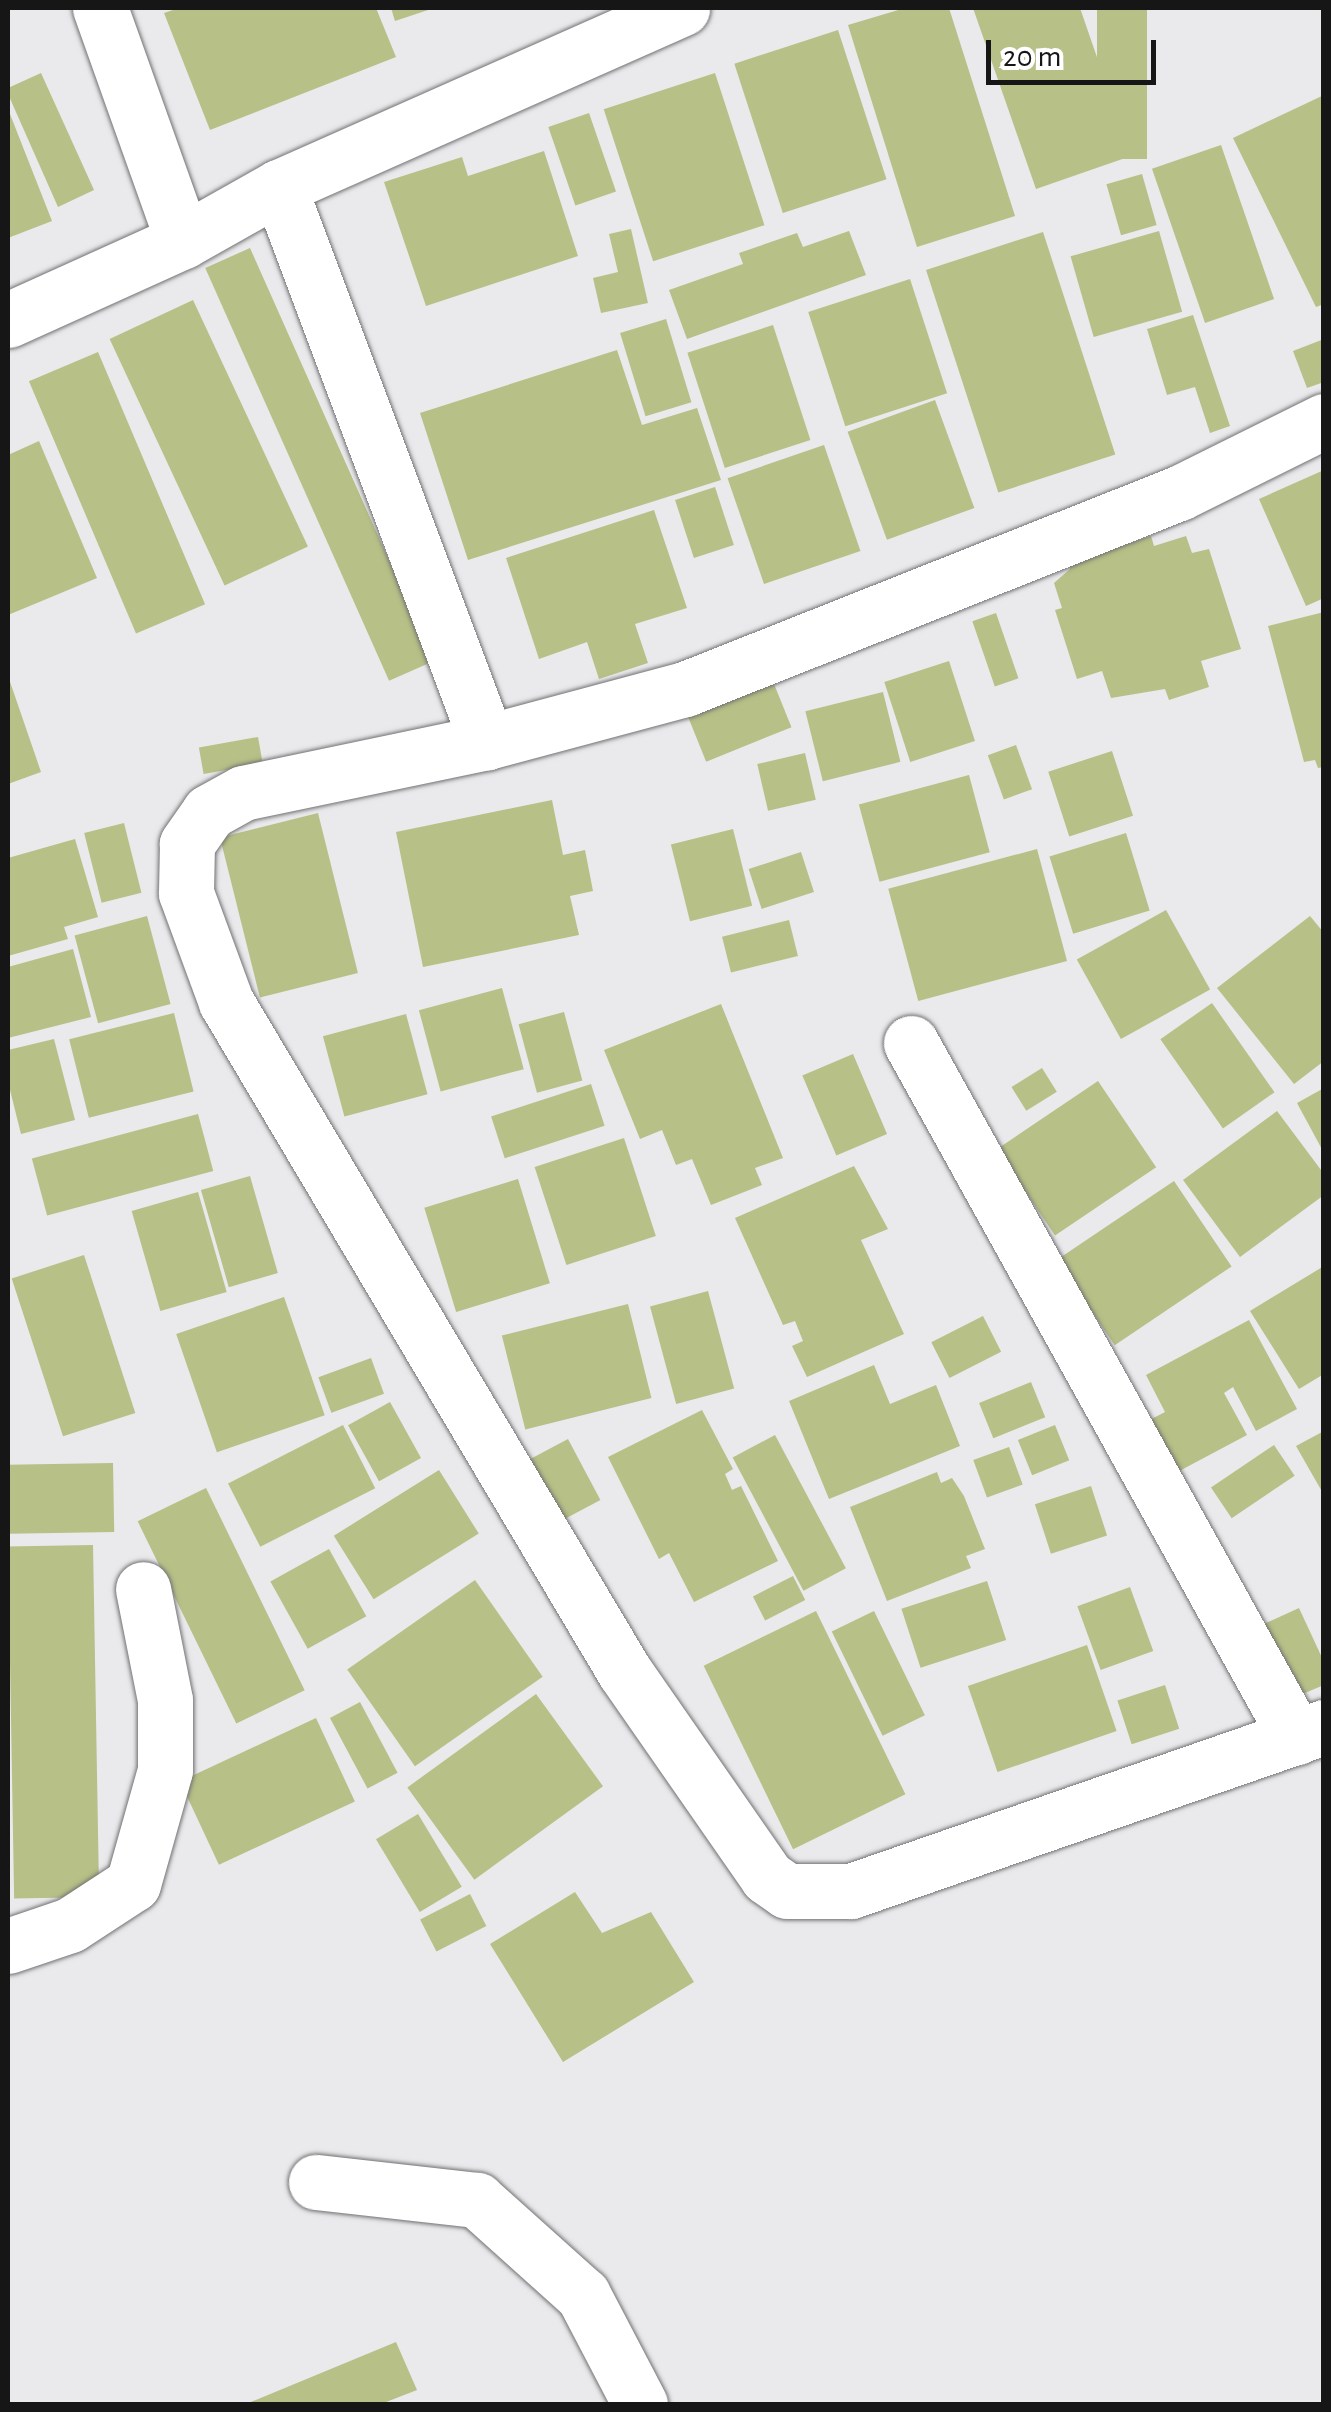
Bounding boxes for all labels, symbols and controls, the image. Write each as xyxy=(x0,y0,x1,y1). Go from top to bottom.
scale bar xyxy=(991,20,1161,82)
text: 20 m xyxy=(1003,42,1061,72)

